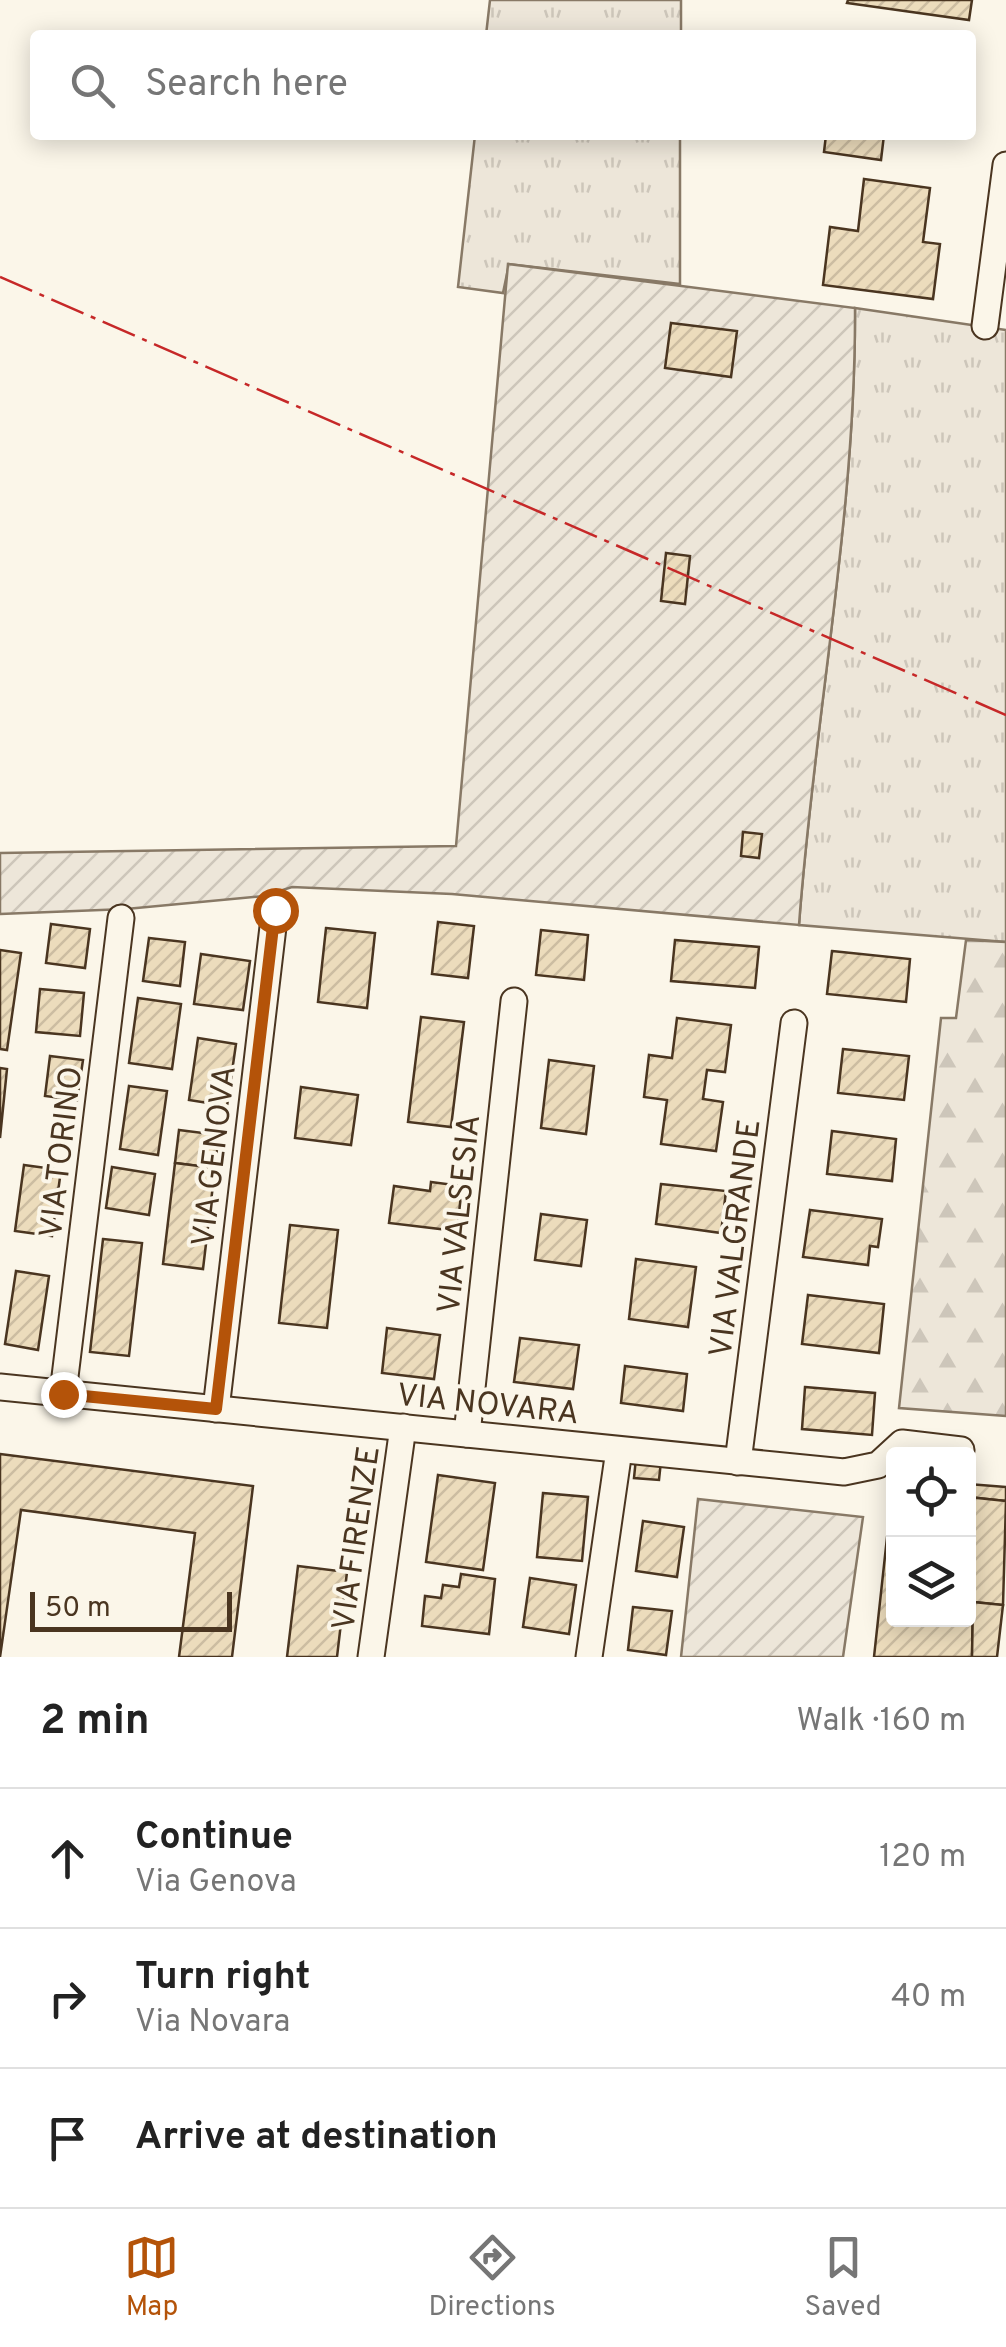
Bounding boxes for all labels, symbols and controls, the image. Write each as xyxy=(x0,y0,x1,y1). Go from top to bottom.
search box xyxy=(30,30,976,140)
icon: search xyxy=(65,58,120,113)
text: Search here xyxy=(145,61,348,110)
route start xyxy=(253,888,299,934)
street label: VIA TORINO xyxy=(33,1064,93,1240)
street label: VIA GENOVA xyxy=(185,1064,247,1249)
street label: VIA VALSESIA xyxy=(431,1113,491,1316)
street label: VIA VALGRANDE xyxy=(703,1117,771,1360)
route end xyxy=(41,1372,87,1418)
street label: VIA NOVARA xyxy=(395,1377,581,1435)
street label: VIA FIRENZE xyxy=(325,1444,391,1633)
map controls xyxy=(886,1447,976,1627)
button: locate xyxy=(886,1447,976,1537)
button: layers xyxy=(886,1537,976,1627)
scale bar xyxy=(30,1587,232,1632)
text: 50 m xyxy=(45,1591,111,1627)
text: 2 min xyxy=(40,1696,150,1749)
text: Walk · 160 m xyxy=(796,1702,966,1742)
text: Continue xyxy=(135,1814,293,1863)
icon: ahead xyxy=(40,1831,95,1886)
text: 120 m xyxy=(879,1838,966,1878)
text: Via Genova xyxy=(135,1863,297,1903)
text: Turn right xyxy=(135,1954,310,2003)
icon: right xyxy=(40,1971,95,2026)
text: 40 m xyxy=(891,1978,966,2018)
text: Via Novara xyxy=(135,2003,290,2043)
icon: arrive xyxy=(40,2111,95,2166)
text: Arrive at destination xyxy=(135,2114,498,2163)
tab: Map xyxy=(124,2230,179,2326)
tab: Directions xyxy=(428,2230,556,2326)
tab: Saved xyxy=(805,2230,882,2326)

